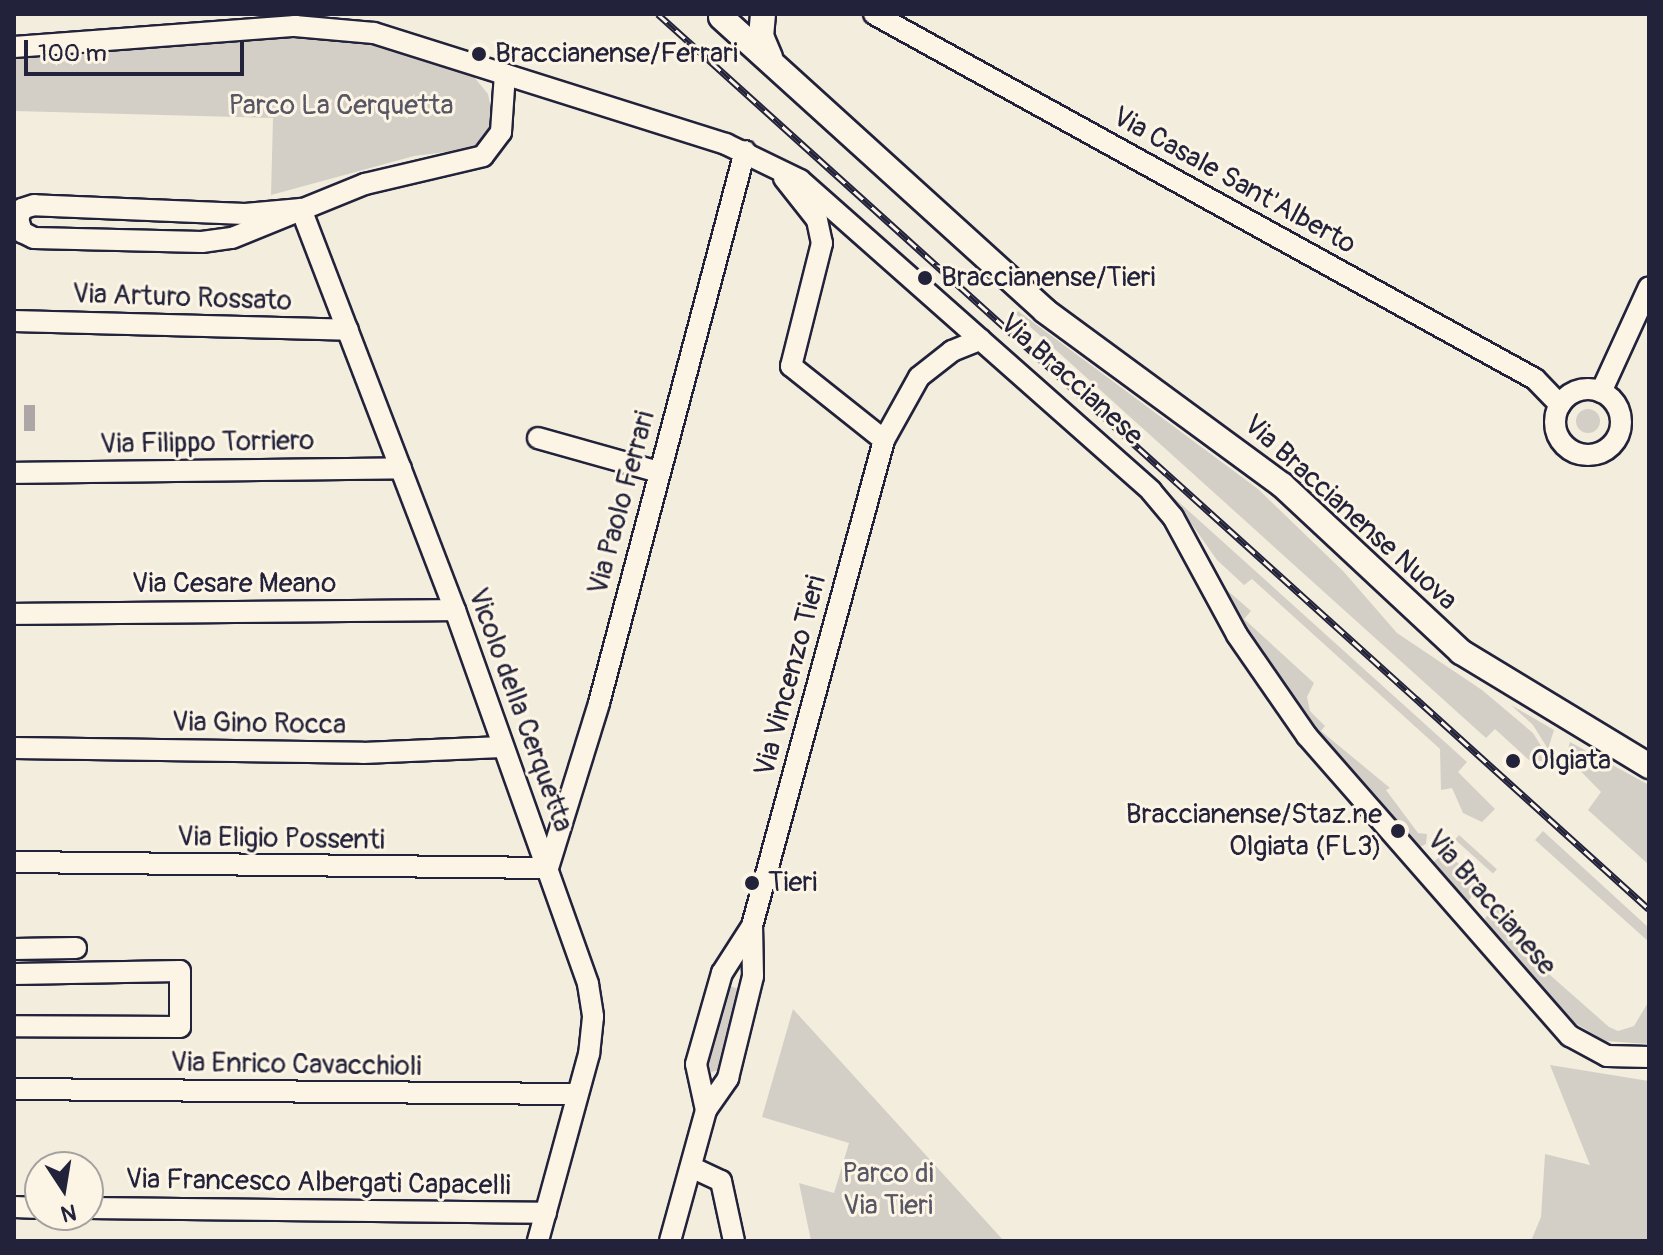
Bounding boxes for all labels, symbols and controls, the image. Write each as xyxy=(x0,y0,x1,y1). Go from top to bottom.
scale bar xyxy=(28,24,248,74)
place label: Braccianense/Ferrari xyxy=(495,37,738,71)
text: 100 m xyxy=(38,39,107,68)
marker: Braccianense/Ferrari xyxy=(470,45,488,63)
park label: Parco La Cerquetta xyxy=(228,89,454,123)
street label: Via Casale Sant'Alberto xyxy=(1107,100,1361,262)
place label: Braccianense/Tieri xyxy=(941,261,1156,295)
marker: Braccianense/Tieri xyxy=(916,269,934,287)
street label: Via Arturo Rossato xyxy=(72,277,292,319)
street label: Via Braccianese xyxy=(992,307,1150,453)
street label: Via Paolo Ferrari xyxy=(581,407,663,599)
street label: Via Braccianense Nuova xyxy=(1236,408,1464,618)
street label: Via Filippo Torriero xyxy=(99,424,315,462)
street label: Via Cesare Meano xyxy=(132,567,336,601)
street label: Via Vincenzo Tieri xyxy=(748,572,834,780)
street label: Vicolo della Cerquetta xyxy=(460,584,580,836)
street label: Via Gino Rocca xyxy=(172,706,346,742)
place label: Olgiata xyxy=(1531,744,1611,778)
marker: Olgiata xyxy=(1502,750,1524,772)
place label: Braccianense/Staz.ne Olgiata (FL3) xyxy=(1126,798,1382,864)
street label: Via Eligio Possenti xyxy=(177,820,385,858)
marker: Braccianense/Staz.ne Olgiata (FL3) xyxy=(1389,822,1407,840)
street label: Via Braccianese xyxy=(1419,824,1563,982)
place label: Tieri xyxy=(768,866,817,900)
marker: Tieri xyxy=(743,874,761,892)
street label: Via Enrico Cavacchioli xyxy=(170,1046,422,1084)
north arrow xyxy=(24,1151,104,1231)
park label: Parco di Via Tieri xyxy=(842,1157,934,1223)
street label: Via Francesco Albergati Capacelli xyxy=(125,1163,511,1203)
text: N xyxy=(58,1197,79,1228)

